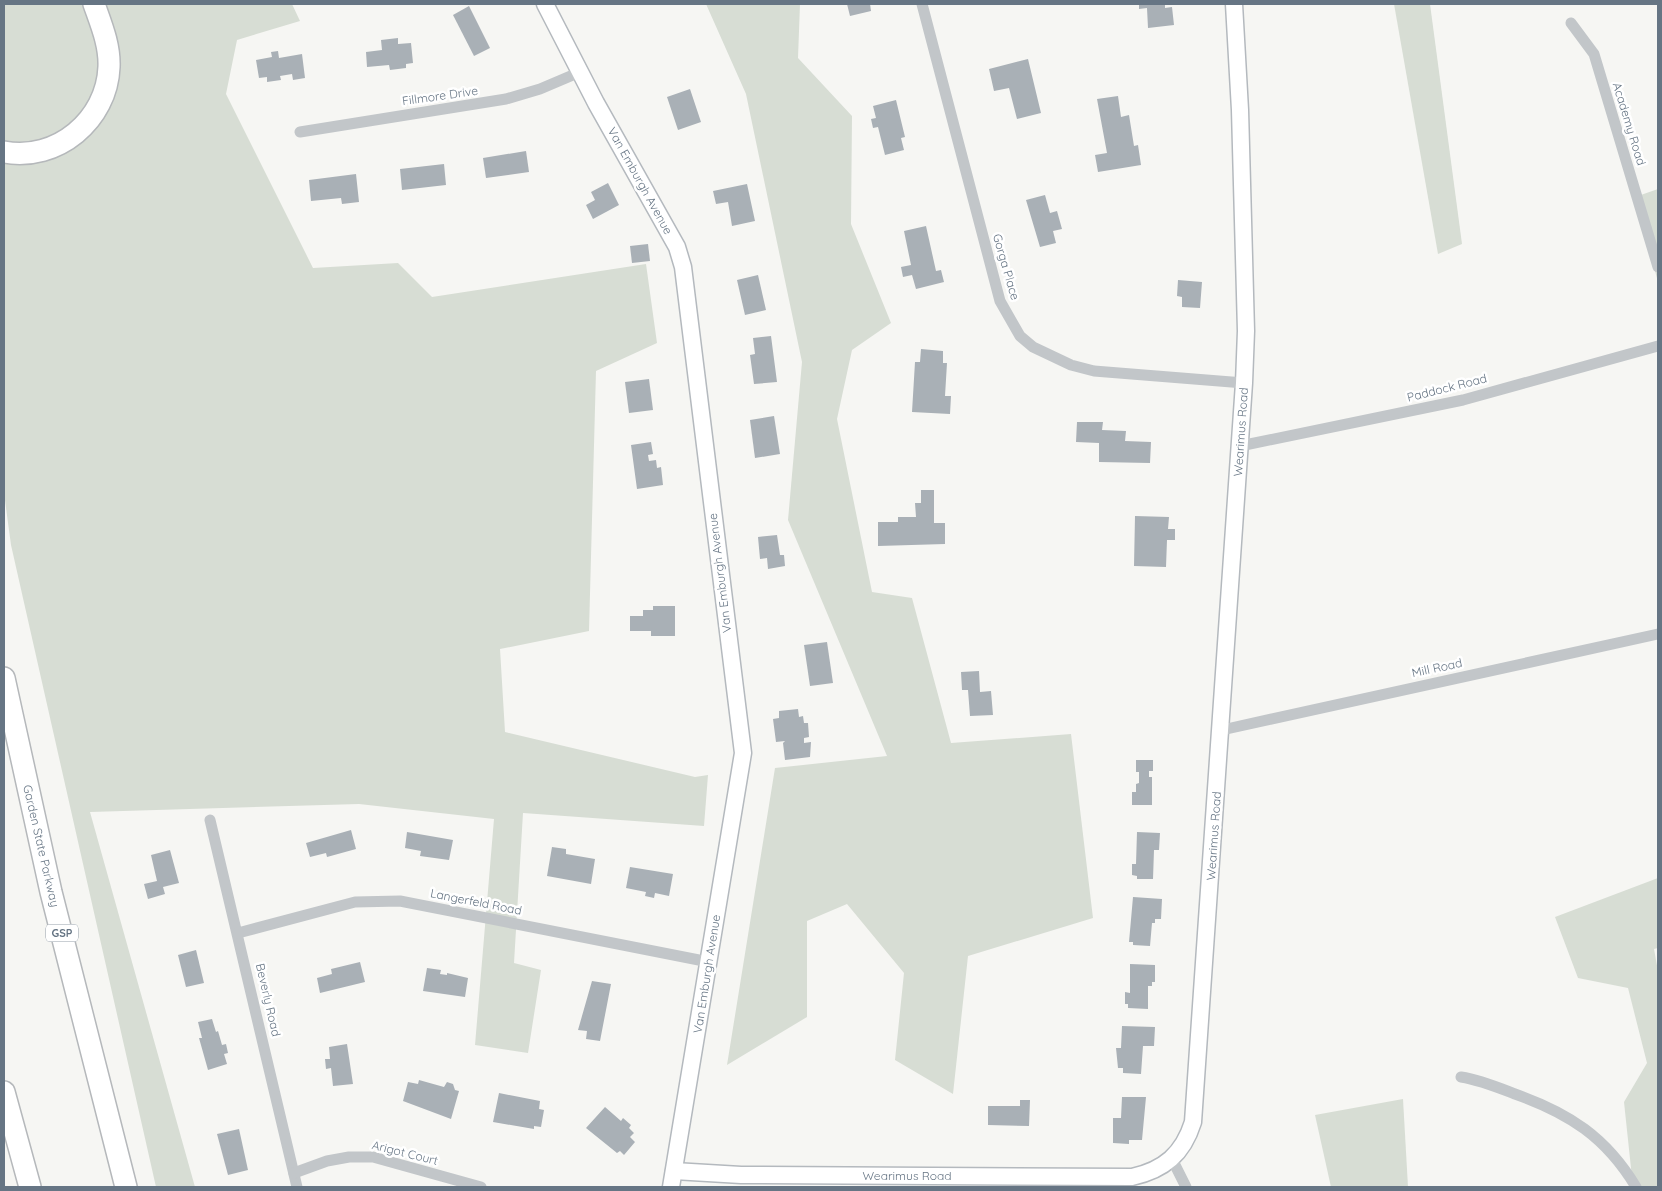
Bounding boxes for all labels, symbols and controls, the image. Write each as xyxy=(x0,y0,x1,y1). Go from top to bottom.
street label: Academy Road xyxy=(1610,81,1649,167)
street label: Fillmore Drive xyxy=(401,83,479,108)
street label: Van Emburgh Avenue xyxy=(605,125,676,237)
street label: Gorga Place xyxy=(990,232,1023,302)
street label: Paddock Road xyxy=(1405,370,1488,405)
street label: Wearimus Road xyxy=(1230,387,1251,477)
street label: Van Emburgh Avenue xyxy=(705,512,734,634)
street label: Mill Road xyxy=(1410,655,1463,680)
street label: Garden State Parkway xyxy=(20,783,63,909)
street label: Wearimus Road xyxy=(1203,791,1224,881)
street label: Langerfeld Road xyxy=(429,885,523,918)
street label: Van Emburgh Avenue xyxy=(690,913,723,1034)
road number: GSP xyxy=(46,924,78,941)
street label: Beverly Road xyxy=(253,962,284,1038)
street label: Arigot Court xyxy=(371,1137,440,1168)
street label: Wearimus Road xyxy=(862,1168,952,1183)

